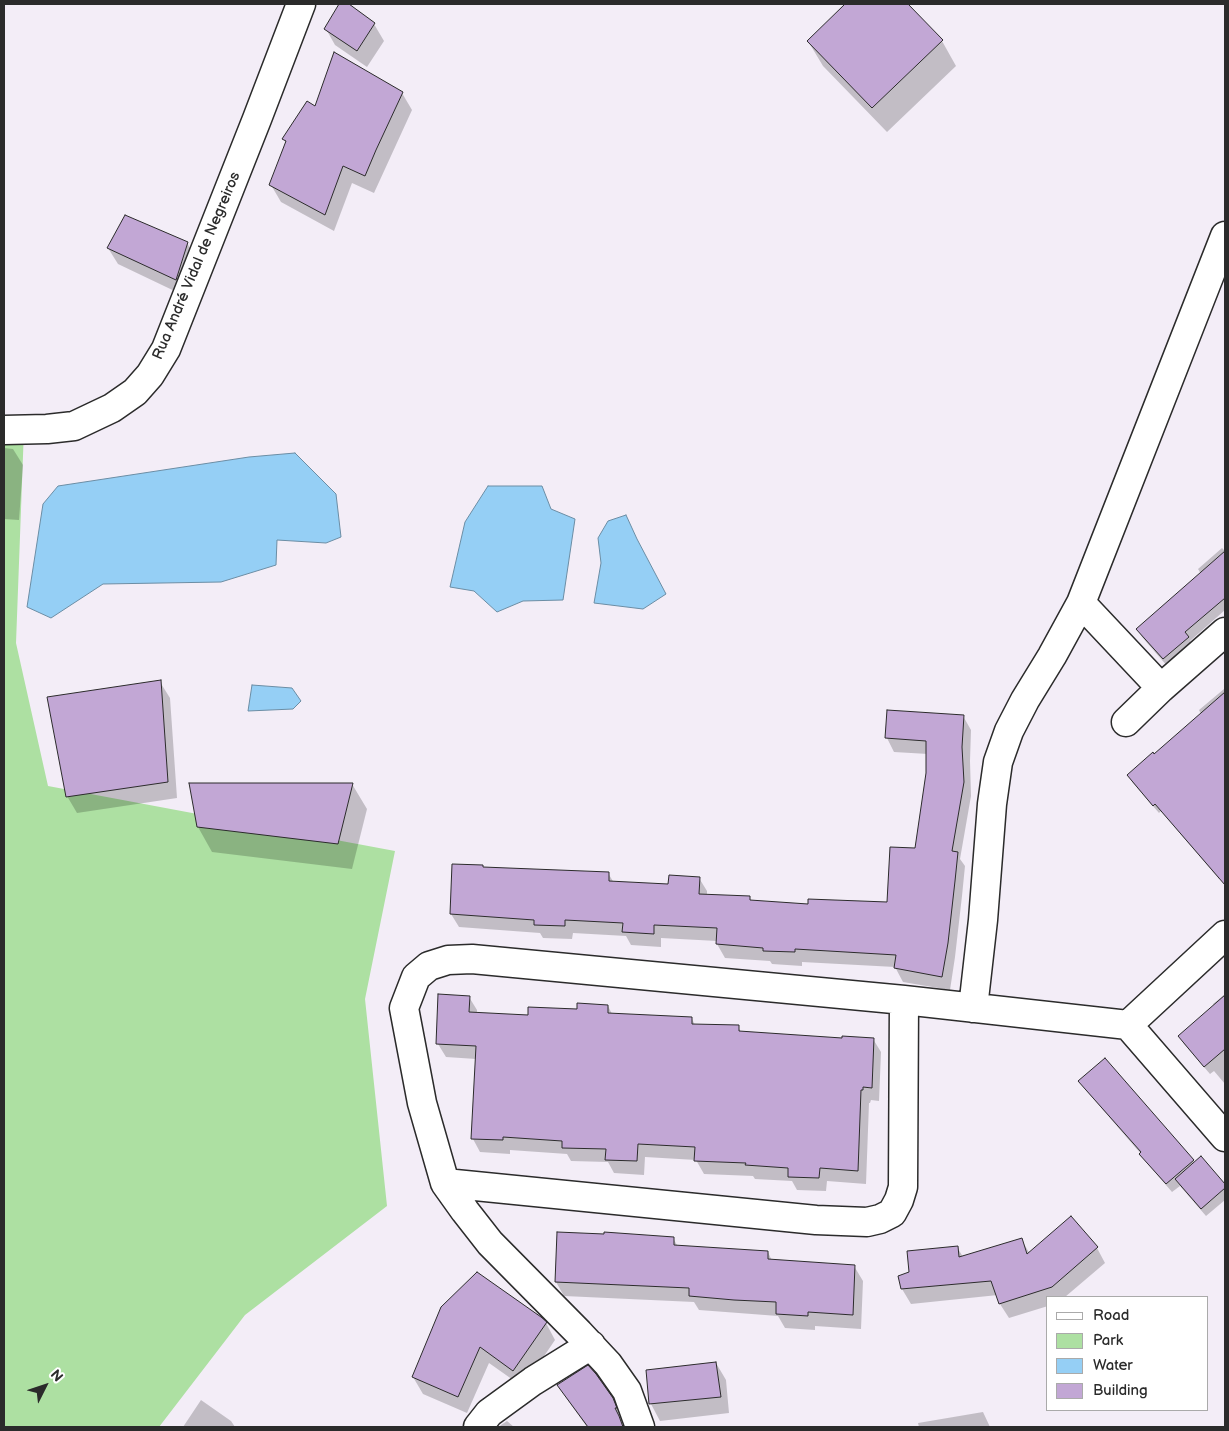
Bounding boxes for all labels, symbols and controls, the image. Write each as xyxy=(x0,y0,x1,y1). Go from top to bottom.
street label: Rua André Vidal de Negreiros xyxy=(149,169,245,363)
legend xyxy=(1046,1296,1209,1411)
text: Road xyxy=(1093,1306,1129,1325)
text: Park xyxy=(1093,1331,1123,1350)
text: Water xyxy=(1093,1356,1133,1375)
north arrow xyxy=(20,1361,70,1411)
text: N xyxy=(47,1366,67,1385)
text: Building xyxy=(1093,1381,1148,1400)

